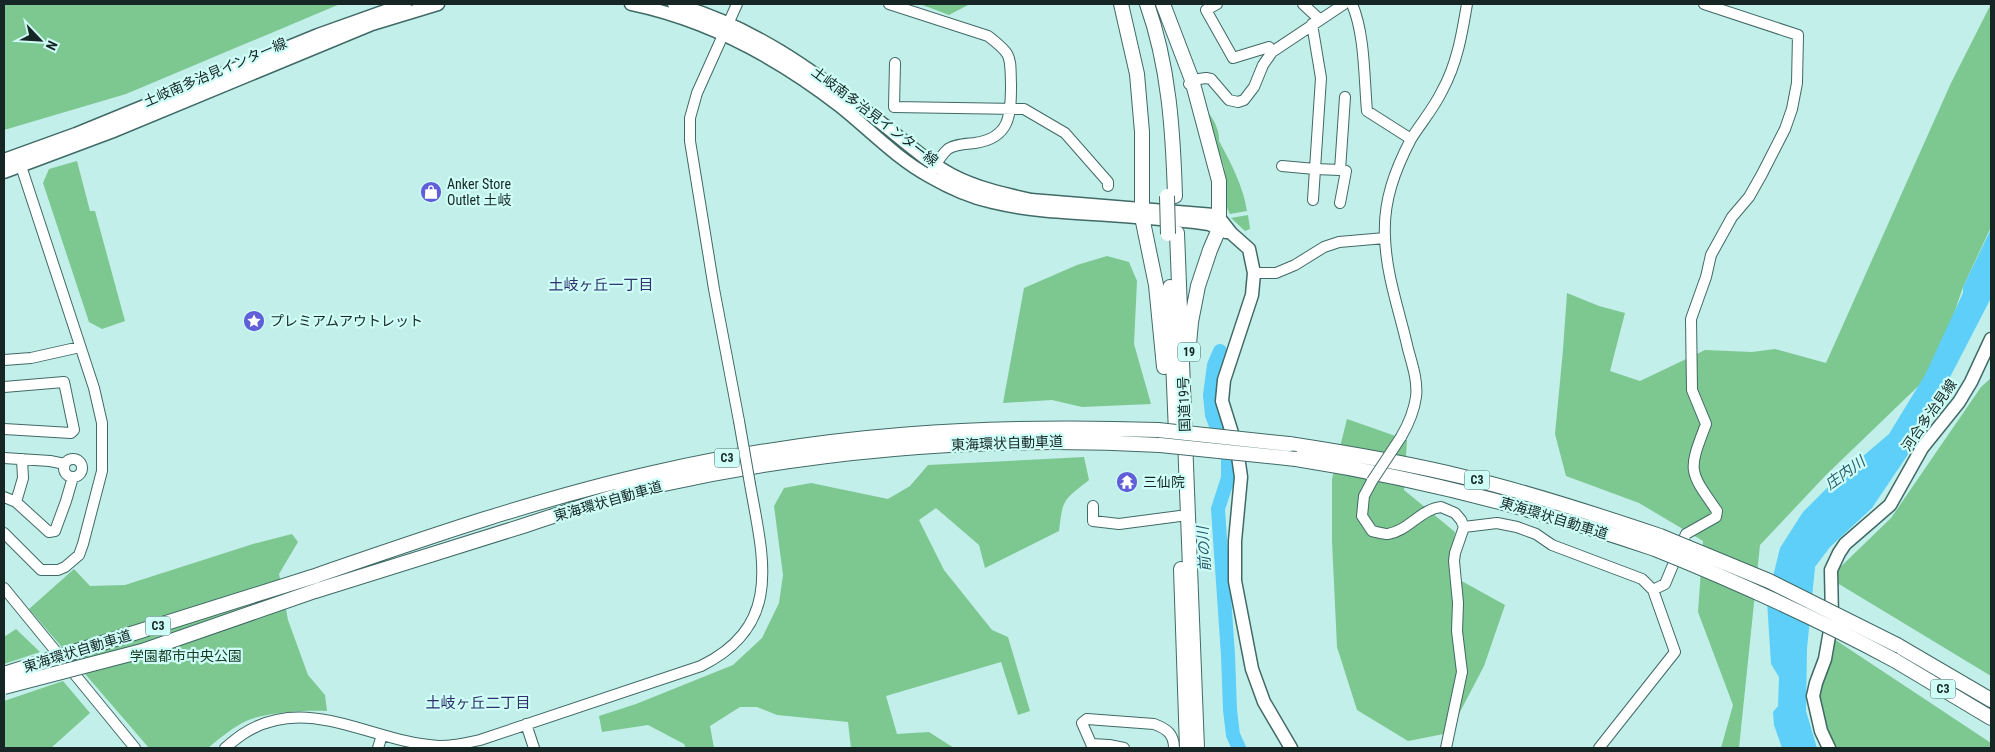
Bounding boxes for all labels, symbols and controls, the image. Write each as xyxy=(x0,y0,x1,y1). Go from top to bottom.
north arrow xyxy=(15,15,65,65)
street label: 土岐南多治見インター線 xyxy=(141,35,289,109)
text: N xyxy=(43,38,61,53)
street label: 土岐南多治見インター線 xyxy=(809,63,941,169)
place label: Anker Store Outlet 土岐 xyxy=(447,176,511,208)
shop icon: Anker Store Outlet 土岐 xyxy=(419,180,443,204)
district label: 土岐ヶ丘一丁目 xyxy=(548,276,654,294)
place icon: プレミアムアウトレット xyxy=(242,309,266,333)
place label: プレミアムアウトレット xyxy=(270,313,423,329)
road number: 19 xyxy=(1178,342,1200,362)
street label: 国道19号 xyxy=(1175,376,1193,432)
street label: 河合多治見線 xyxy=(1898,376,1960,454)
street label: 東海環状自動車道 xyxy=(951,433,1063,453)
road number: C3 xyxy=(714,448,740,468)
water label: 庄内川 xyxy=(1822,451,1870,494)
temple icon: 三仙院 xyxy=(1115,470,1139,494)
road number: C3 xyxy=(1464,470,1490,490)
place label: 三仙院 xyxy=(1143,474,1185,490)
street label: 東海環状自動車道 xyxy=(552,478,664,524)
street label: 東海環状自動車道 xyxy=(1498,494,1610,542)
water label: 前の川 xyxy=(1194,524,1214,572)
road number: C3 xyxy=(146,616,170,636)
street label: 東海環状自動車道 xyxy=(21,627,133,675)
park label: 学園都市中央公園 xyxy=(130,648,242,664)
road number: C3 xyxy=(1930,680,1956,699)
district label: 土岐ヶ丘二丁目 xyxy=(425,694,531,712)

